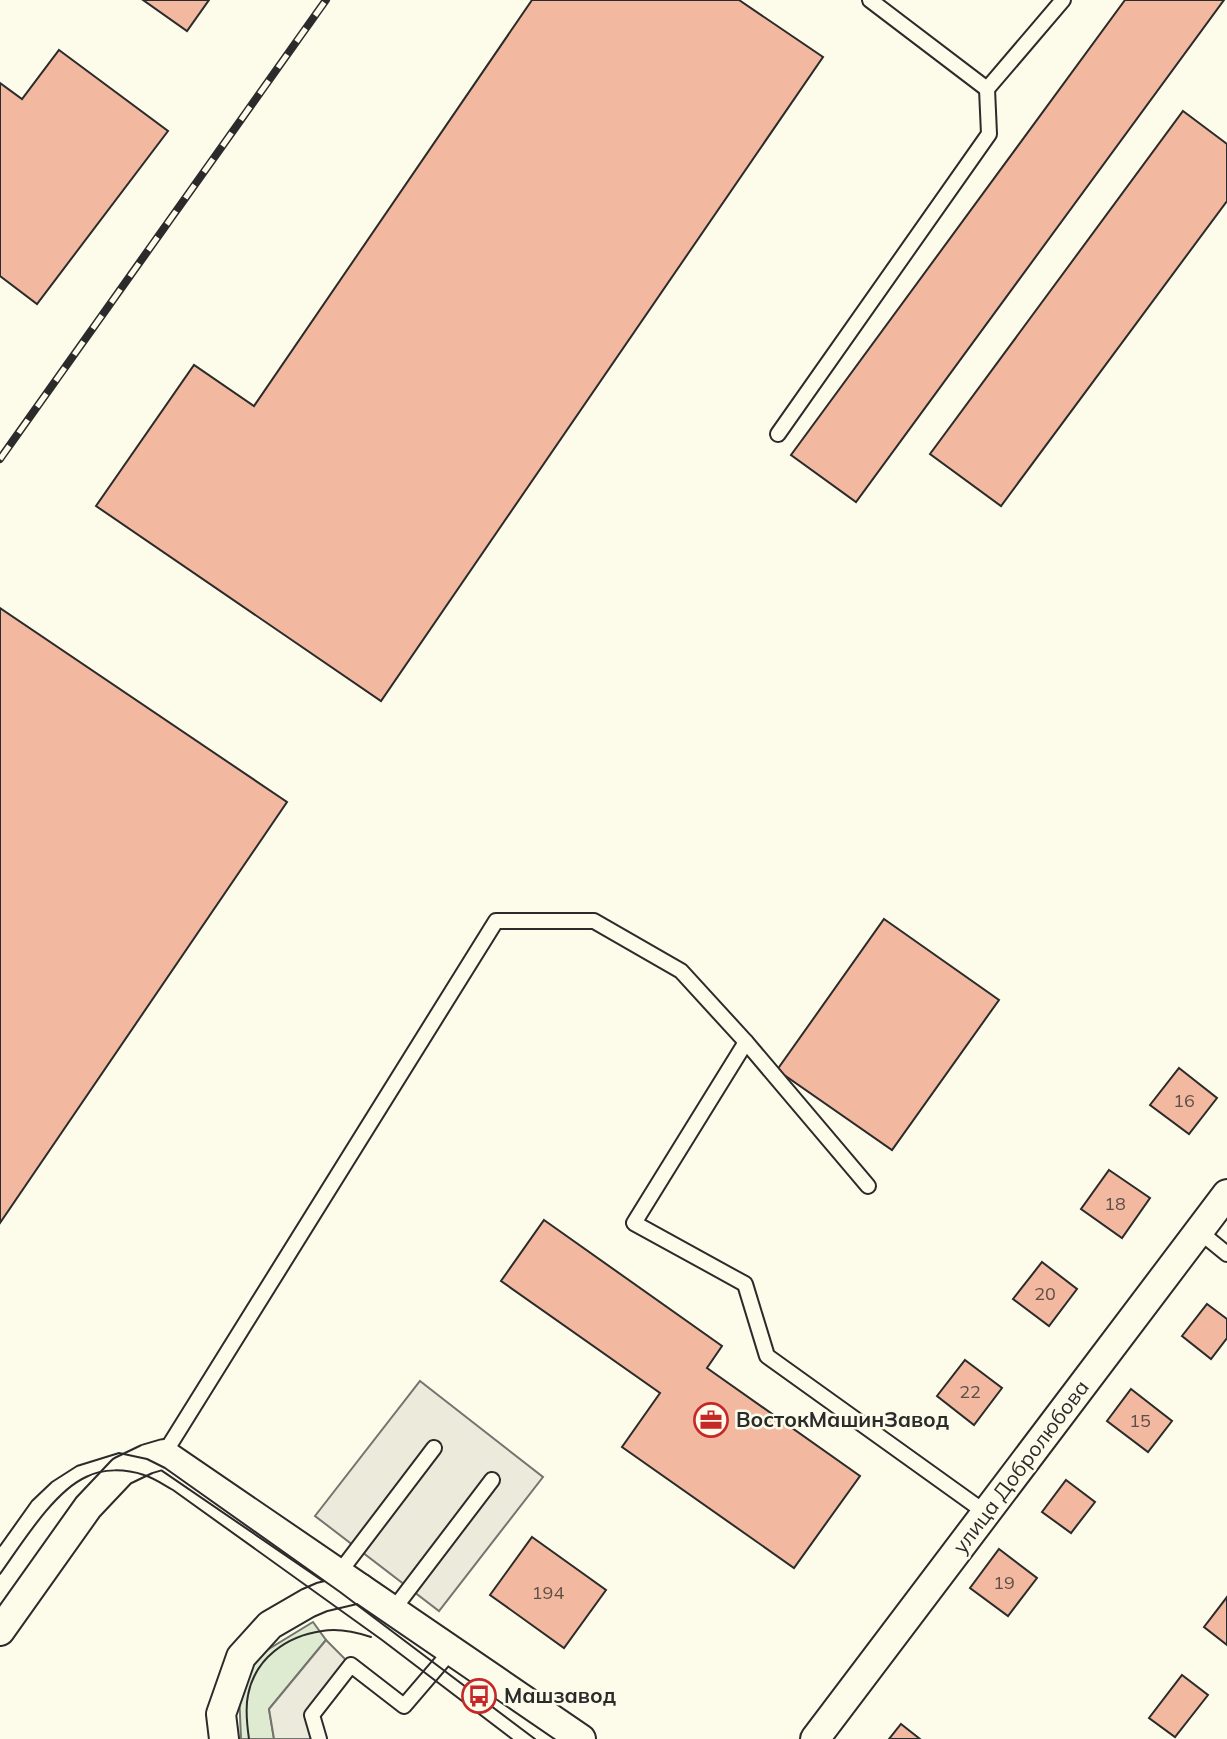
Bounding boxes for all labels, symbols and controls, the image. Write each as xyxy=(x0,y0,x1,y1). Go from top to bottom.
house number: 16 xyxy=(1173,1089,1195,1112)
house number: 18 xyxy=(1104,1192,1126,1215)
house number: 20 xyxy=(1034,1282,1056,1305)
street label: улица Добролюбова xyxy=(946,1374,1094,1558)
house number: 22 xyxy=(959,1380,981,1403)
office icon: ВостокМашинЗавод xyxy=(692,1401,730,1439)
place label: ВостокМашинЗавод xyxy=(736,1406,949,1432)
house number: 15 xyxy=(1129,1409,1151,1432)
house number: 19 xyxy=(993,1571,1015,1594)
house number: 194 xyxy=(532,1581,564,1604)
bus stop icon: Машзавод xyxy=(460,1677,498,1715)
place label: Машзавод xyxy=(504,1682,616,1708)

